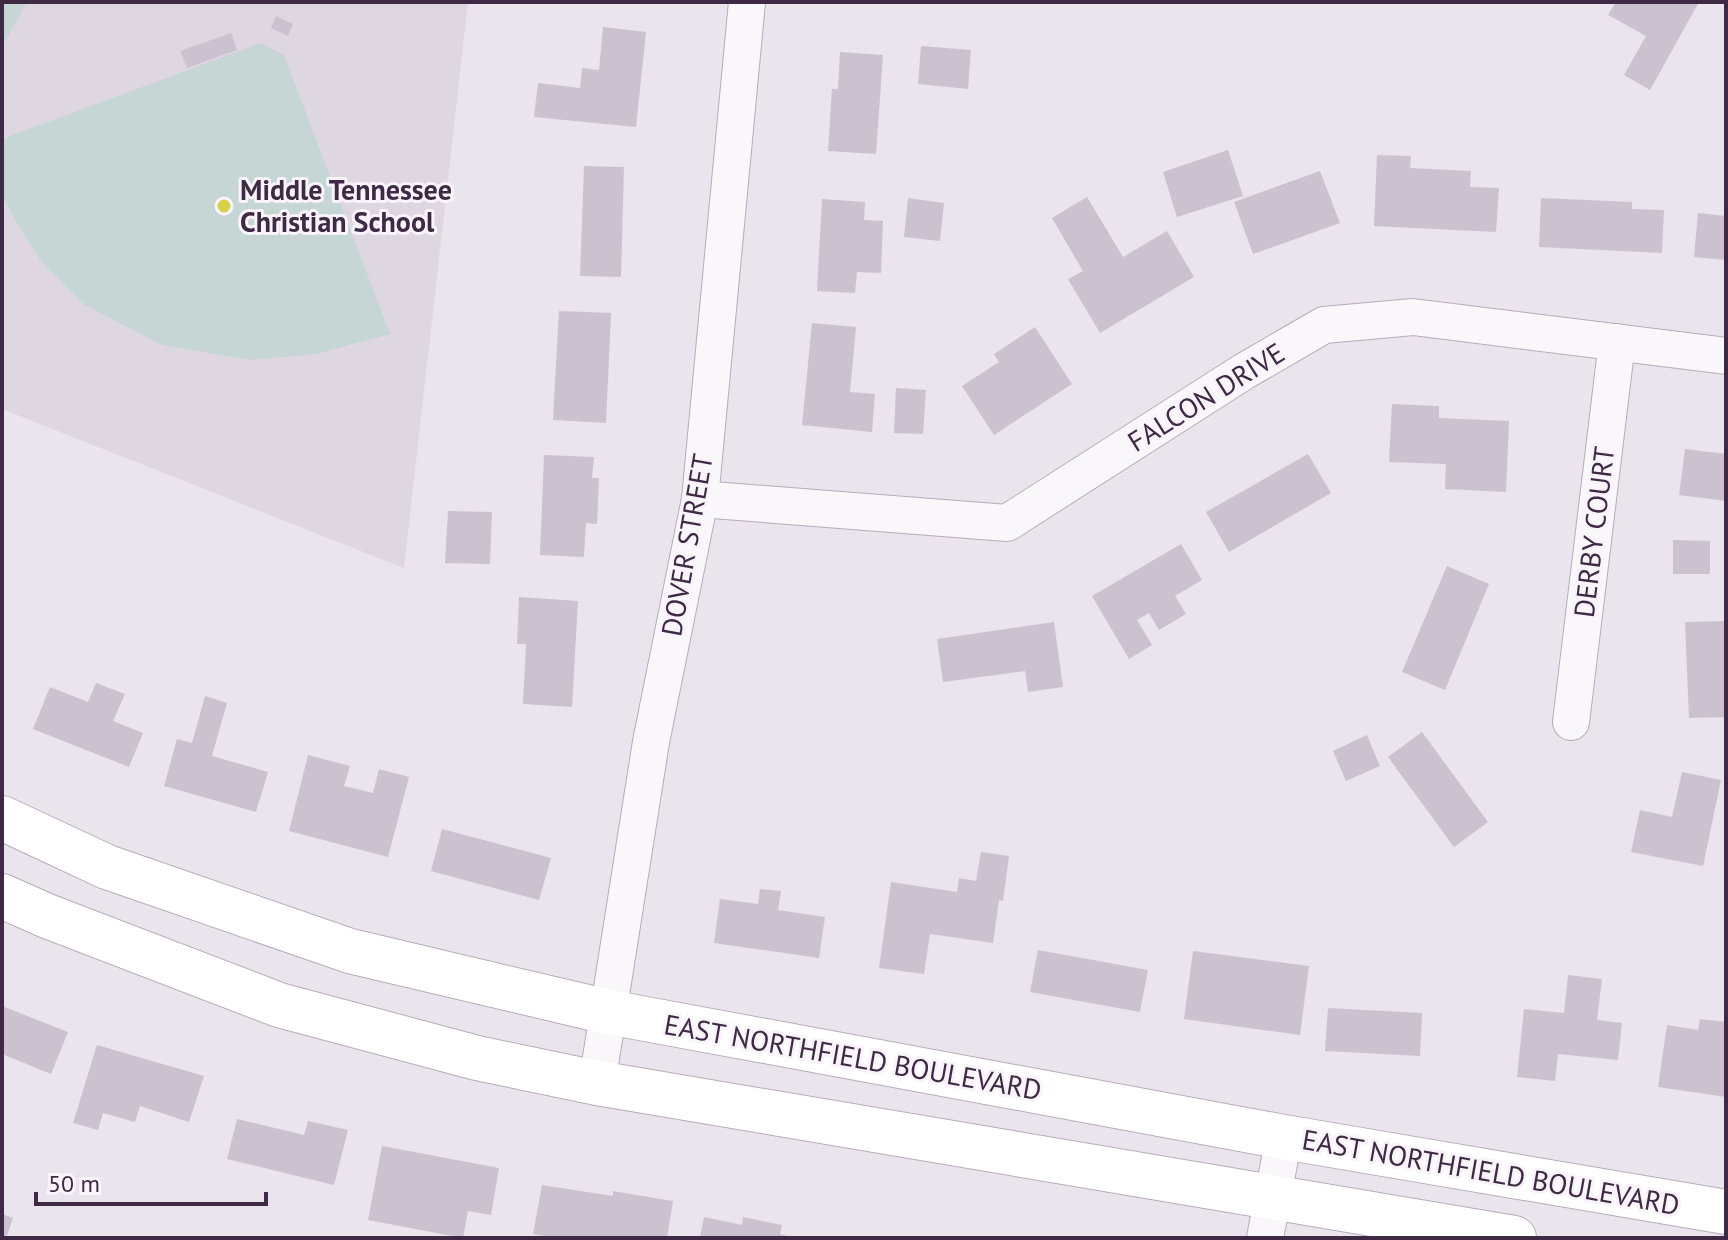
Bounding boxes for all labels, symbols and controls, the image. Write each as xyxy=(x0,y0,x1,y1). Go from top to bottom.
place label: Middle Tennessee Christian School xyxy=(240,171,452,240)
marker: Middle Tennessee Christian School xyxy=(215,197,233,215)
street label: FALCON DRIVE xyxy=(1120,334,1291,459)
street label: DERBY COURT xyxy=(1565,444,1622,620)
street label: DOVER STREET xyxy=(652,450,721,639)
street label: EAST NORTHFIELD BOULEVARD xyxy=(661,1005,1045,1108)
street label: EAST NORTHFIELD BOULEVARD xyxy=(1299,1120,1683,1223)
scale bar xyxy=(36,1156,266,1206)
text: 50 m xyxy=(48,1168,100,1199)

